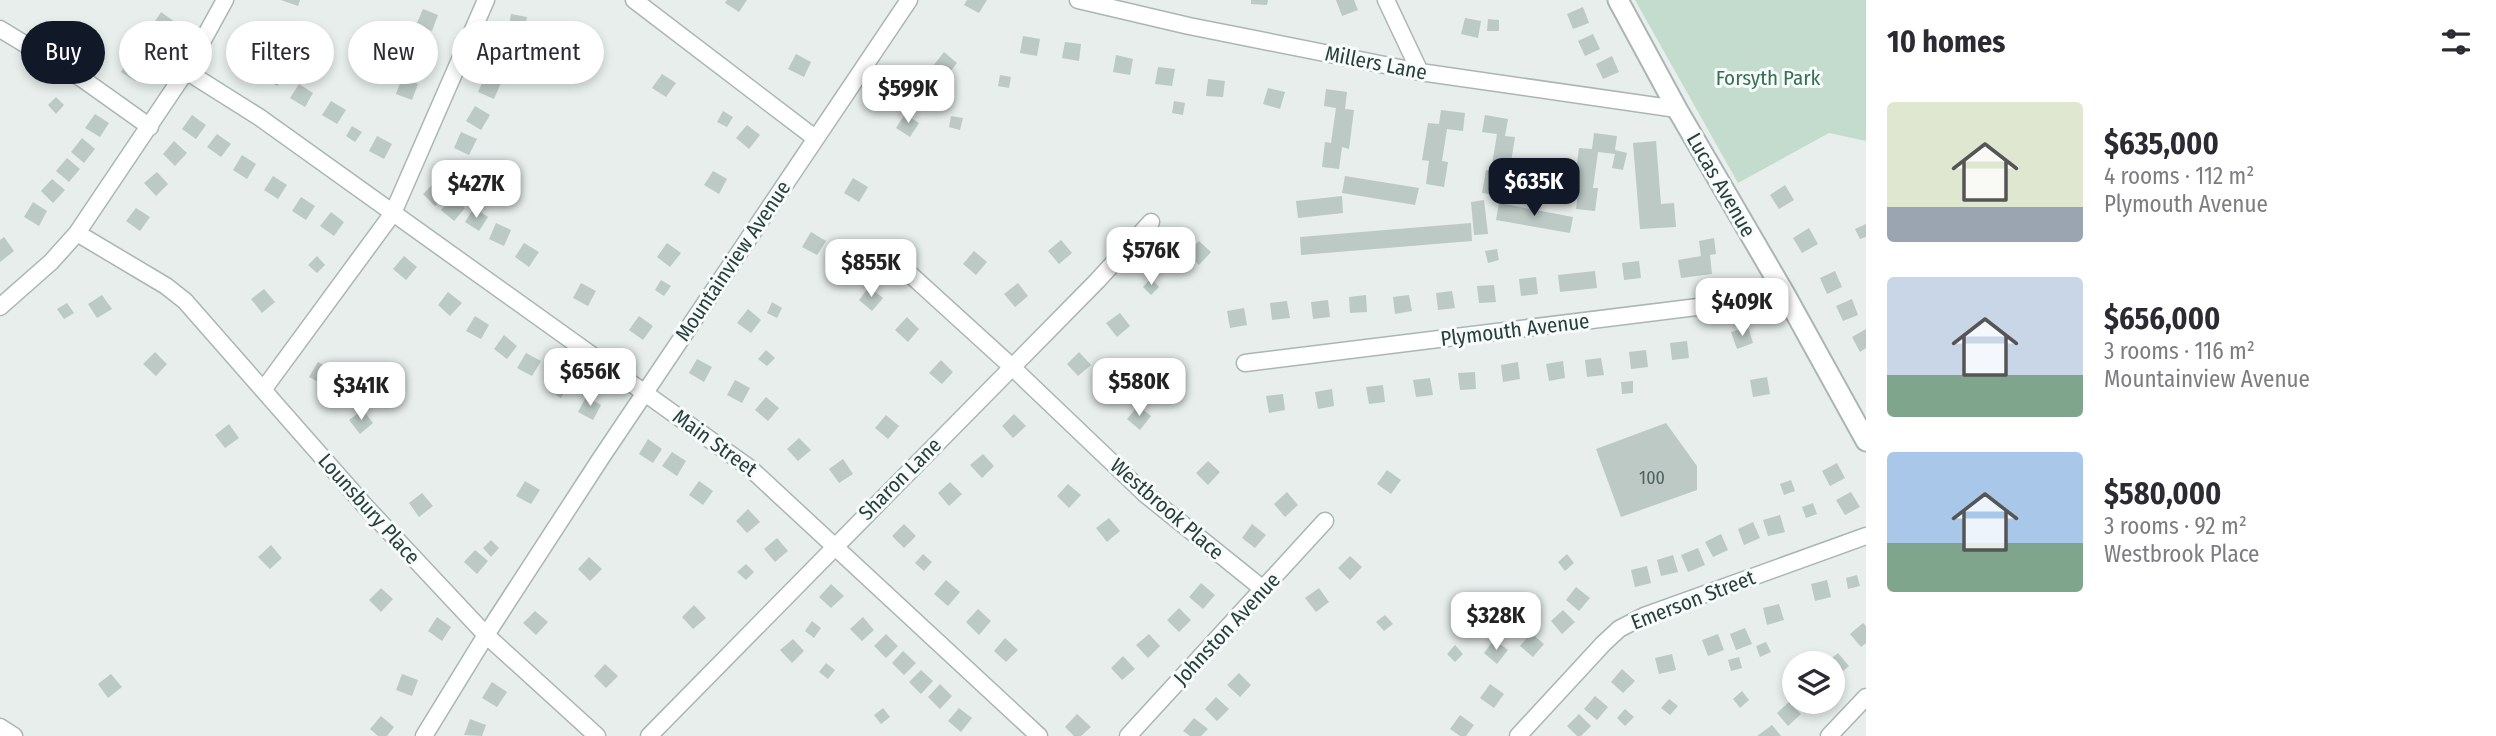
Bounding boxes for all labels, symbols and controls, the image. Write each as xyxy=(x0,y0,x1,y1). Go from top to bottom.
chip: Buy xyxy=(21,21,105,84)
chip: Rent xyxy=(119,21,212,84)
chip: Filters xyxy=(226,21,334,84)
chip: New xyxy=(348,21,438,84)
chip: Apartment xyxy=(452,21,604,84)
icon: filters xyxy=(2437,23,2475,61)
text: 10 homes xyxy=(1887,24,2005,60)
street label: Millers Lane xyxy=(1323,40,1429,86)
park label: Forsyth Park xyxy=(1716,65,1821,91)
pin: $599K xyxy=(859,66,957,125)
text: $599K xyxy=(878,74,938,102)
text: $635,000 xyxy=(2104,126,2219,162)
street label: Lucas Avenue xyxy=(1681,128,1761,242)
icon: home xyxy=(1943,130,2027,214)
pin: $635K xyxy=(1485,158,1583,218)
pin: $427K xyxy=(427,160,525,220)
text: 4 rooms · 112 m² xyxy=(2104,162,2254,190)
text: $635K xyxy=(1505,167,1563,195)
text: $427K xyxy=(448,169,504,197)
street label: Mountainview Avenue xyxy=(670,176,796,346)
text: Plymouth Avenue xyxy=(2104,190,2268,218)
pin: $576K xyxy=(1102,228,1200,287)
text: $576K xyxy=(1123,236,1180,264)
pin: $855K xyxy=(822,240,920,299)
text: $855K xyxy=(841,248,901,276)
pin: $409K xyxy=(1693,278,1791,338)
text: $409K xyxy=(1712,287,1772,315)
text: $656,000 xyxy=(2104,301,2220,337)
icon: home xyxy=(1943,305,2027,389)
street label: Plymouth Avenue xyxy=(1439,308,1591,352)
text: 3 rooms · 116 m² xyxy=(2104,337,2255,365)
pin: $656K xyxy=(541,348,639,408)
text: $656K xyxy=(560,357,620,385)
pin: $580K xyxy=(1090,358,1188,418)
pin: $341K xyxy=(312,362,410,422)
text: Mountainview Avenue xyxy=(2104,365,2310,393)
text: $580K xyxy=(1109,367,1169,395)
text: $341K xyxy=(333,371,389,399)
street label: Main Street xyxy=(668,404,762,482)
street label: Sharon Lane xyxy=(853,432,947,526)
street label: Lounsbury Place xyxy=(312,448,426,570)
street label: Westbrook Place xyxy=(1105,453,1229,565)
house number: 100 xyxy=(1639,467,1665,489)
text: $580,000 xyxy=(2104,476,2221,512)
icon: home xyxy=(1943,480,2027,564)
text: 3 rooms · 92 m² xyxy=(2104,512,2247,540)
text: Westbrook Place xyxy=(2104,540,2259,568)
street label: Emerson Street xyxy=(1627,564,1759,636)
street label: Johnston Avenue xyxy=(1168,567,1286,691)
pin: $328K xyxy=(1447,592,1545,652)
text: $328K xyxy=(1467,601,1525,629)
map controls xyxy=(1782,651,1845,714)
button: layers xyxy=(1782,651,1845,714)

